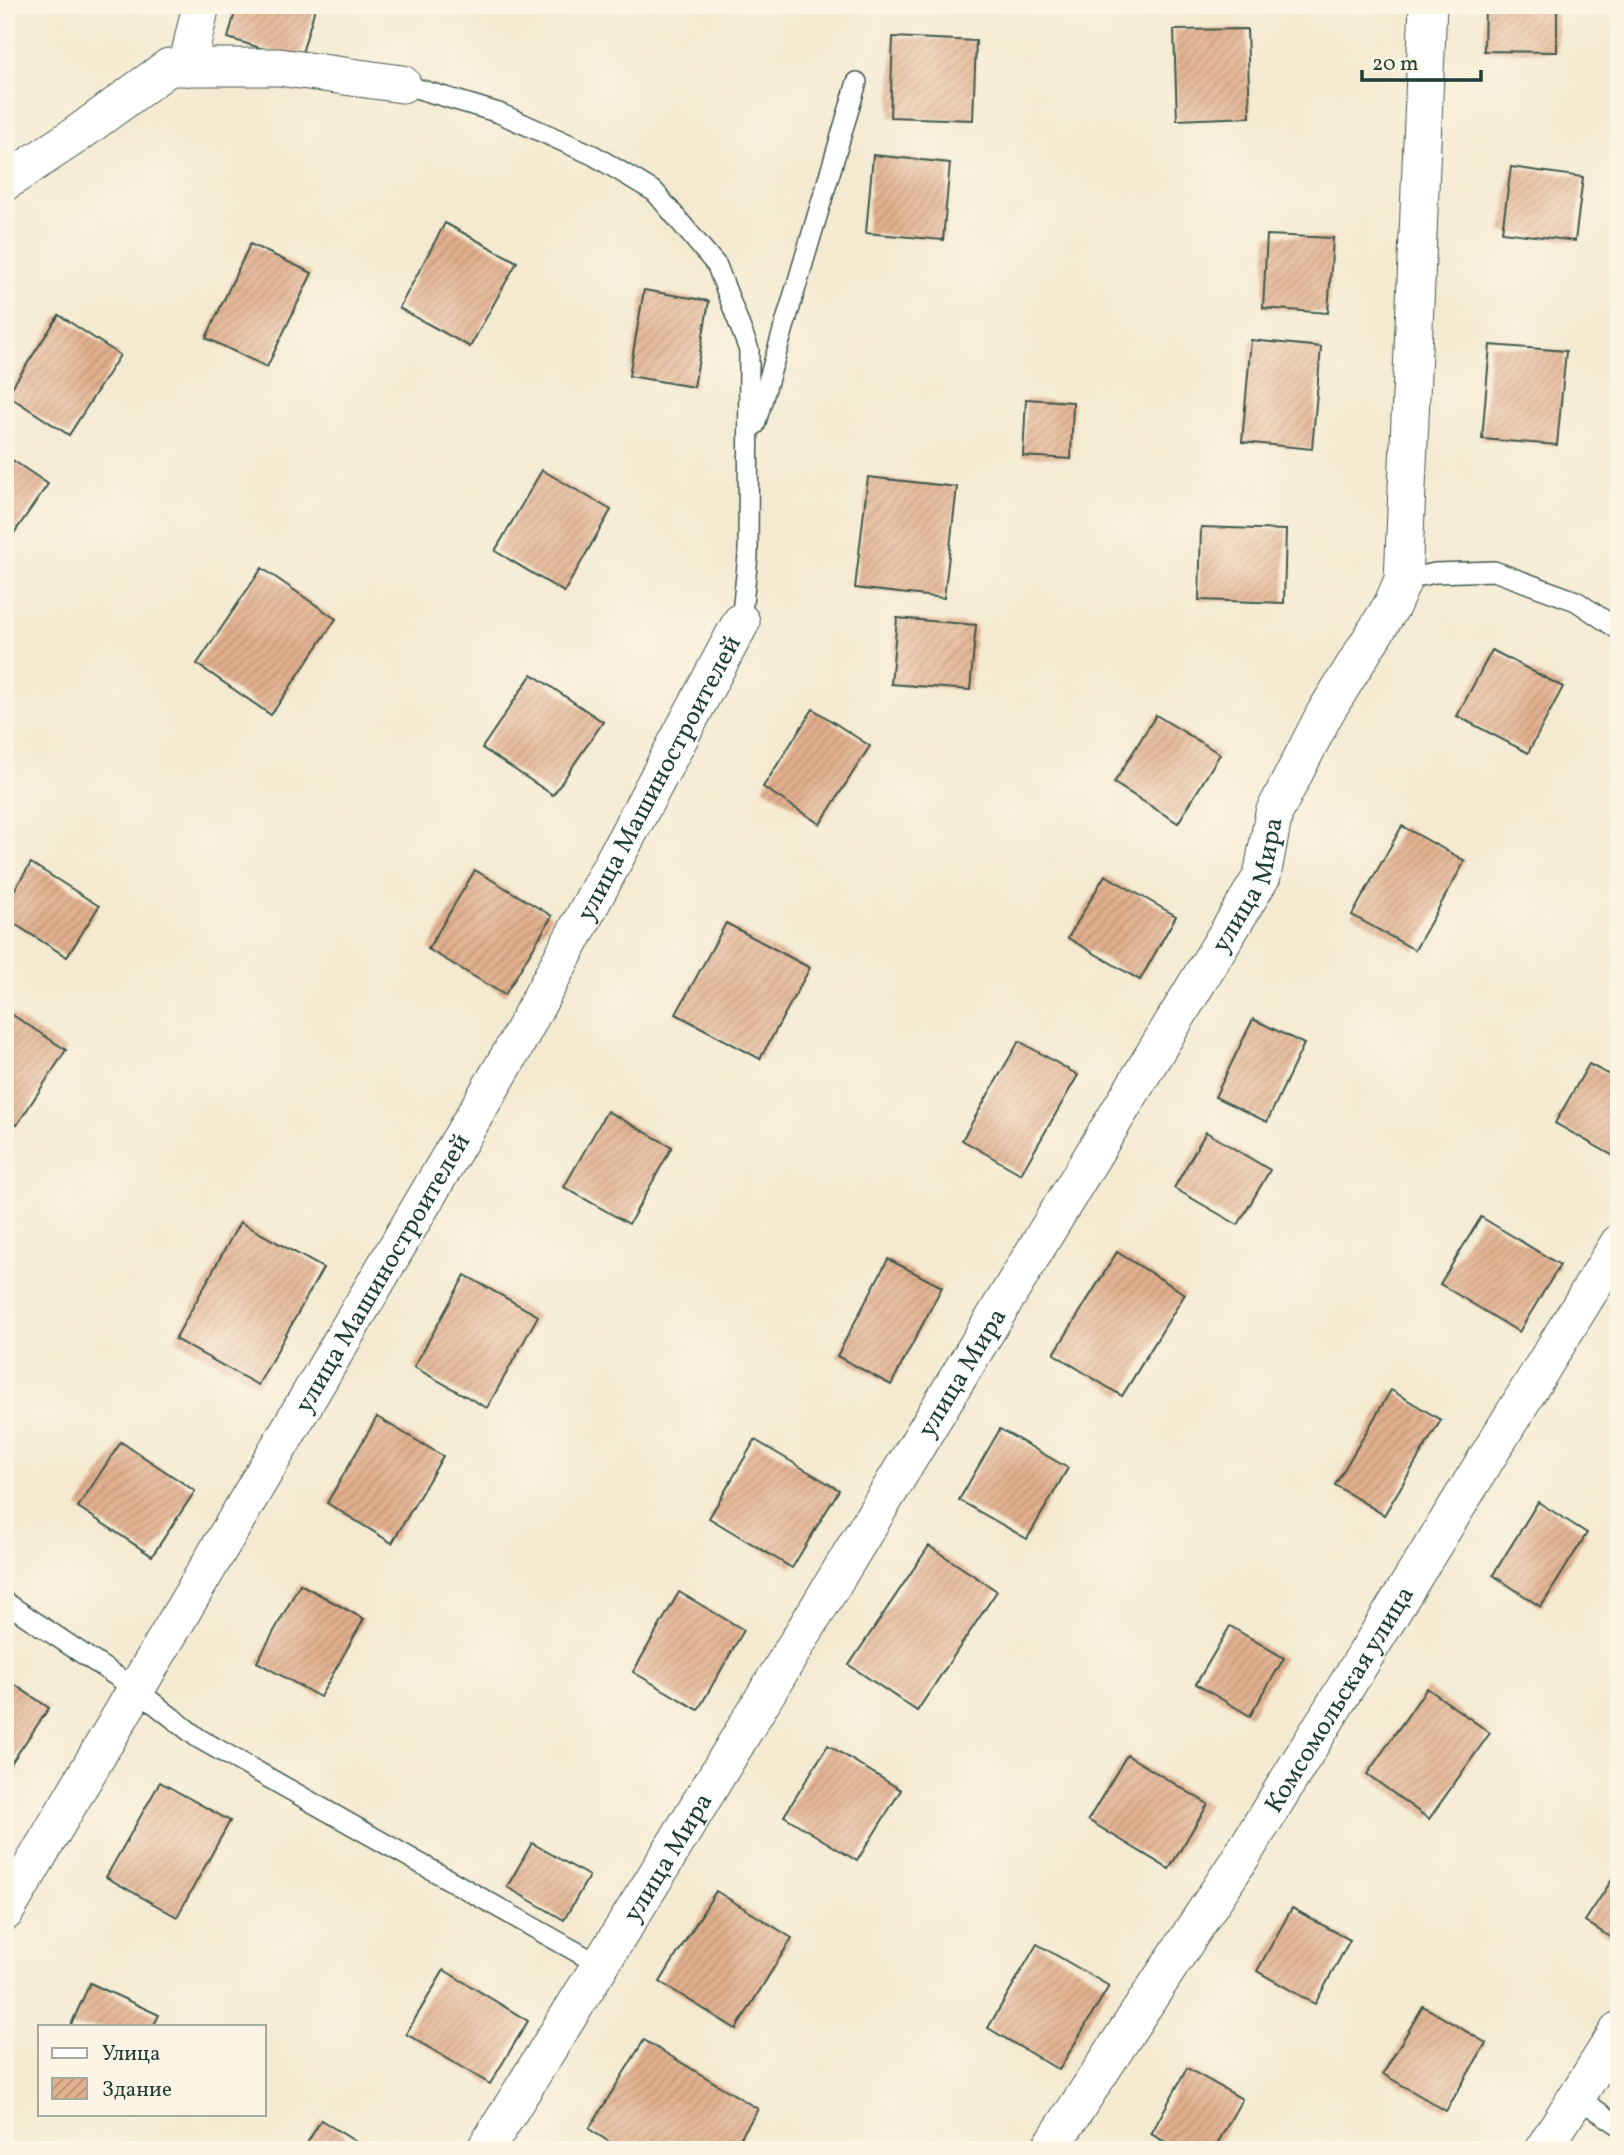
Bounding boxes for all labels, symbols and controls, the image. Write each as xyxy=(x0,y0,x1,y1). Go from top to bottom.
scale bar xyxy=(1362,38,1480,82)
text: 20 m xyxy=(1372,50,1418,79)
street label: улица Машиностроителей xyxy=(569,630,751,928)
street label: улица Мира xyxy=(1204,815,1293,960)
street label: улица Машиностроителей xyxy=(287,1127,480,1420)
street label: улица Мира xyxy=(910,1302,1016,1445)
street label: Комсомольская улица xyxy=(1257,1580,1424,1820)
street label: улица Мира xyxy=(615,1787,722,1930)
legend xyxy=(38,2025,266,2116)
text: Улица xyxy=(102,2040,160,2069)
text: Здание xyxy=(102,2076,172,2105)

